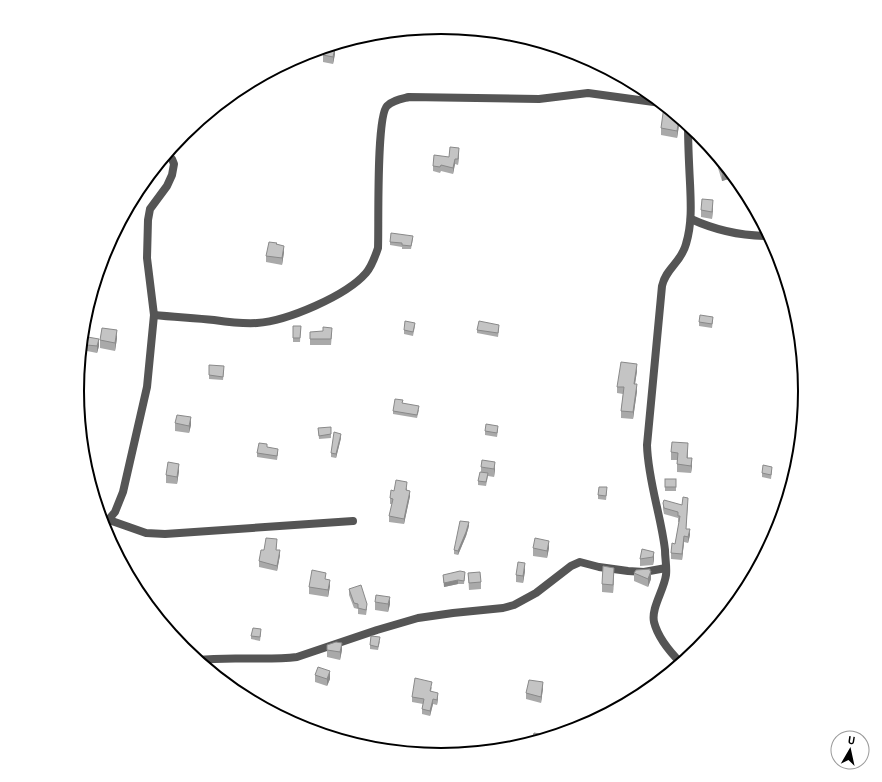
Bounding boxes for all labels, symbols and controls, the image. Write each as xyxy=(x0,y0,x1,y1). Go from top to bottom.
north arrow xyxy=(830,730,870,770)
text: U xyxy=(847,733,856,748)

